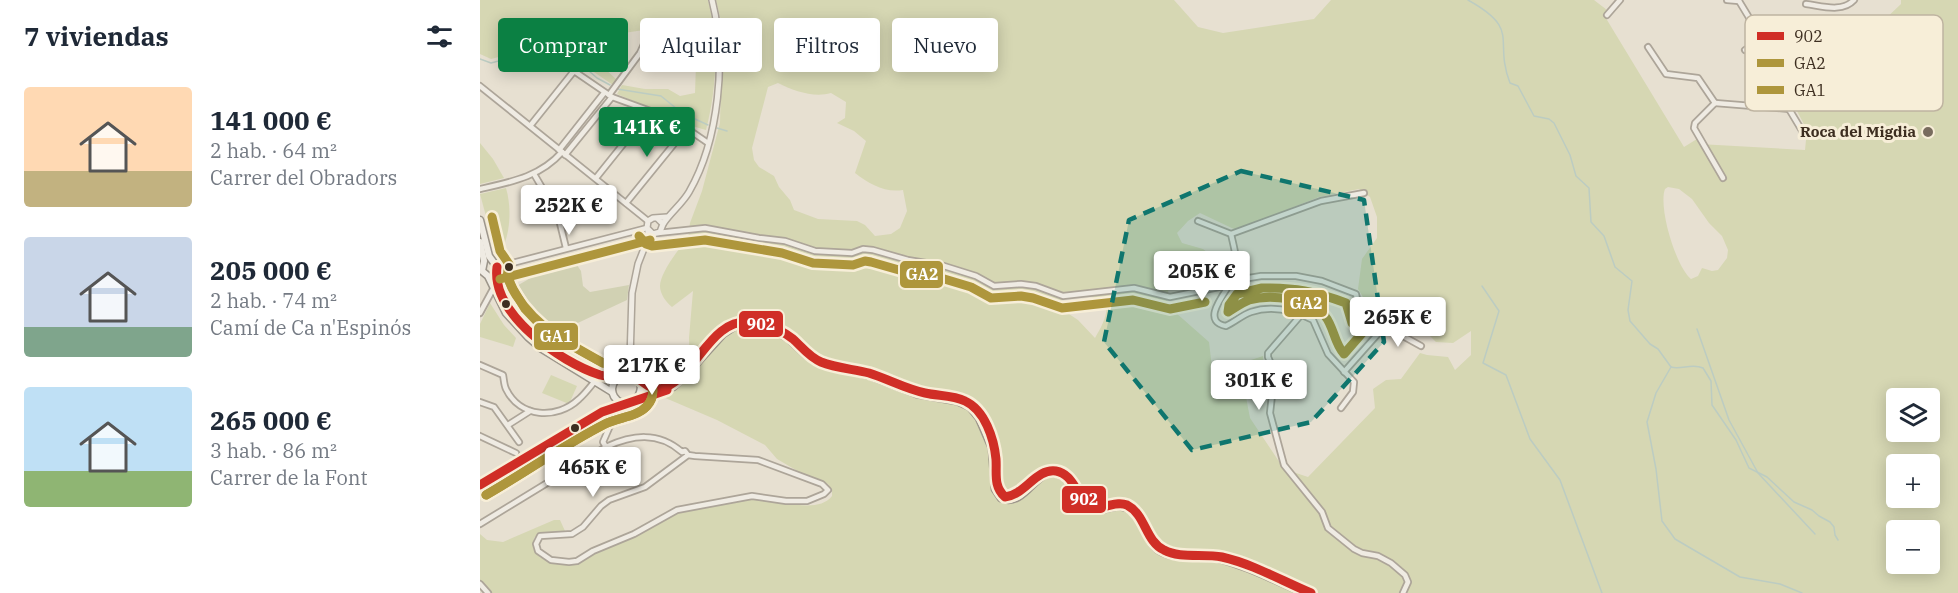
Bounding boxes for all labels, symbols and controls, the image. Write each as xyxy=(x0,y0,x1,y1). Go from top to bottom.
legend xyxy=(1745,15,1943,111)
chip: Comprar xyxy=(498,18,628,72)
chip: Alquilar xyxy=(640,18,762,72)
chip: Filtros xyxy=(774,18,880,72)
chip: Nuevo xyxy=(892,18,998,72)
text: 7 viviendas xyxy=(24,19,169,53)
icon: filters xyxy=(423,20,456,53)
text: 902 xyxy=(1794,26,1823,46)
text: GA2 xyxy=(1794,53,1826,73)
text: GA1 xyxy=(1794,80,1826,100)
text: 141 000 € xyxy=(210,103,332,137)
pin: 141K € xyxy=(598,107,696,158)
icon: home xyxy=(72,111,144,183)
text: 141K € xyxy=(613,113,681,140)
place label: Roca del Migdia xyxy=(1800,122,1916,141)
marker: Roca del Migdia xyxy=(1921,125,1935,139)
text: 2 hab. · 64 m² xyxy=(210,137,337,164)
text: Carrer del Obradors xyxy=(210,164,397,191)
pin: 252K € xyxy=(520,185,618,236)
text: 252K € xyxy=(535,191,603,218)
pin: 205K € xyxy=(1153,251,1251,302)
text: 205 000 € xyxy=(210,253,332,287)
text: 205K € xyxy=(1168,257,1236,284)
line badge: GA2 xyxy=(899,260,944,289)
icon: home xyxy=(72,261,144,333)
unlabelled marker xyxy=(503,261,515,273)
text: GA2 xyxy=(905,264,939,284)
text: 2 hab. · 74 m² xyxy=(210,287,337,314)
line badge: GA2 xyxy=(1283,289,1328,318)
text: GA2 xyxy=(1289,293,1323,313)
pin: 265K € xyxy=(1349,297,1447,348)
unlabelled marker xyxy=(500,298,512,310)
text: 265K € xyxy=(1364,303,1432,330)
line badge: 902 xyxy=(738,310,784,338)
text: Camí de Ca n'Espinós xyxy=(210,314,411,341)
text: 902 xyxy=(747,314,775,334)
line badge: GA1 xyxy=(533,322,579,351)
text: GA1 xyxy=(539,326,573,346)
pin: 217K € xyxy=(603,345,701,396)
text: 217K € xyxy=(618,351,686,378)
pin: 301K € xyxy=(1210,360,1308,411)
text: 301K € xyxy=(1225,366,1293,393)
map controls xyxy=(1886,388,1940,574)
button: layers xyxy=(1886,388,1940,442)
text: 265 000 € xyxy=(210,403,332,437)
icon: home xyxy=(72,411,144,483)
unlabelled marker xyxy=(569,422,581,434)
text: 3 hab. · 86 m² xyxy=(210,437,337,464)
pin: 465K € xyxy=(544,447,642,498)
text: 465K € xyxy=(559,453,627,480)
button: + xyxy=(1886,454,1940,508)
text: Carrer de la Font xyxy=(210,464,368,491)
line badge: 902 xyxy=(1061,485,1107,514)
text: 902 xyxy=(1070,489,1098,509)
button: − xyxy=(1886,520,1940,574)

